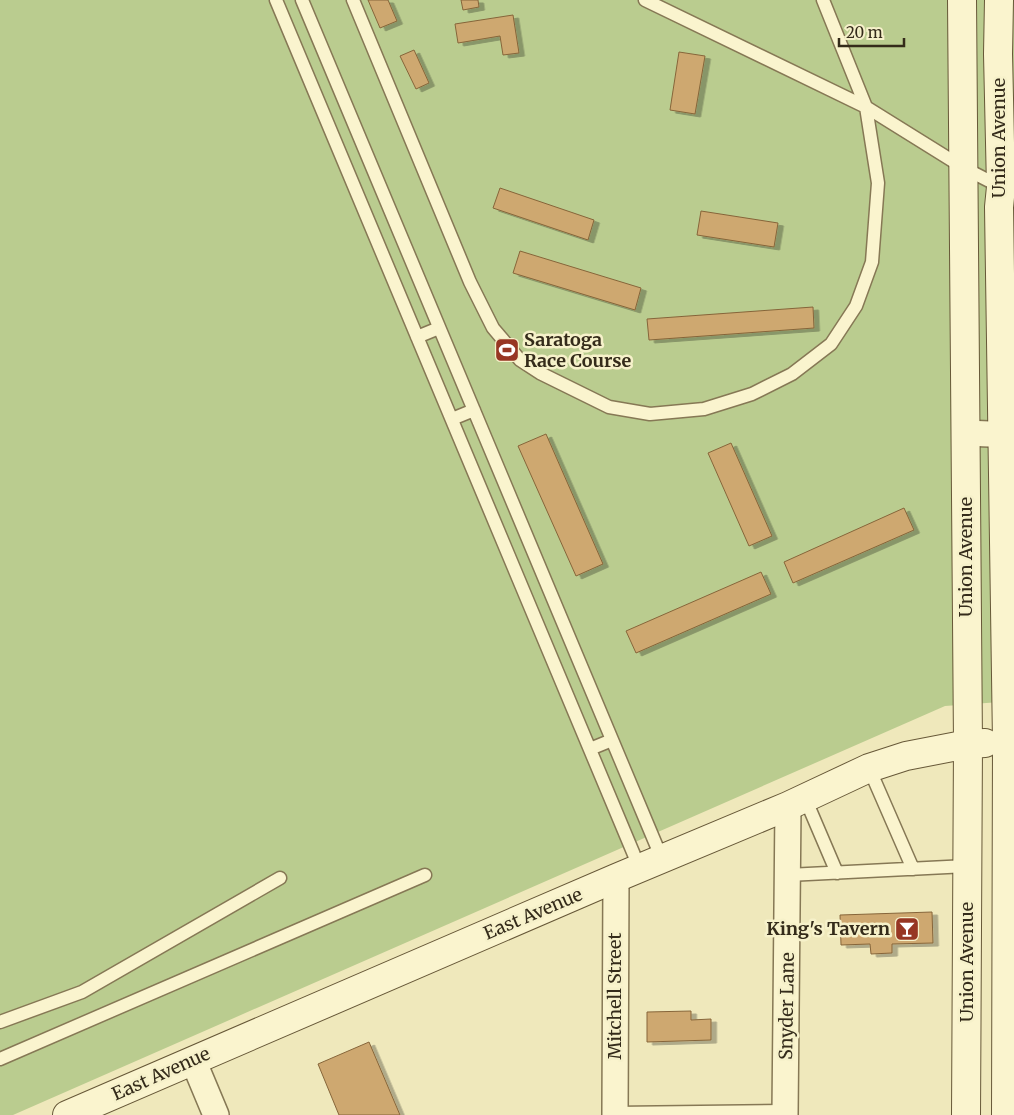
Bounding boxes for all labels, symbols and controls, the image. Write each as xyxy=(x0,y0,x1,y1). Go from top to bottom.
scale bar xyxy=(839,15,904,47)
text: 20 m xyxy=(846,23,883,42)
street label: Union Avenue xyxy=(987,78,1010,198)
place label: Saratoga Race Course xyxy=(524,328,632,372)
sports icon: Saratoga Race Course xyxy=(494,337,520,363)
street label: Union Avenue xyxy=(954,497,977,617)
street label: East Avenue xyxy=(480,882,586,945)
street label: Union Avenue xyxy=(955,902,978,1022)
bar icon: King's Tavern xyxy=(894,916,920,942)
place label: King's Tavern xyxy=(766,917,890,940)
street label: Mitchell Street xyxy=(603,932,626,1060)
street label: Snyder Lane xyxy=(774,952,799,1060)
street label: East Avenue xyxy=(108,1042,213,1105)

